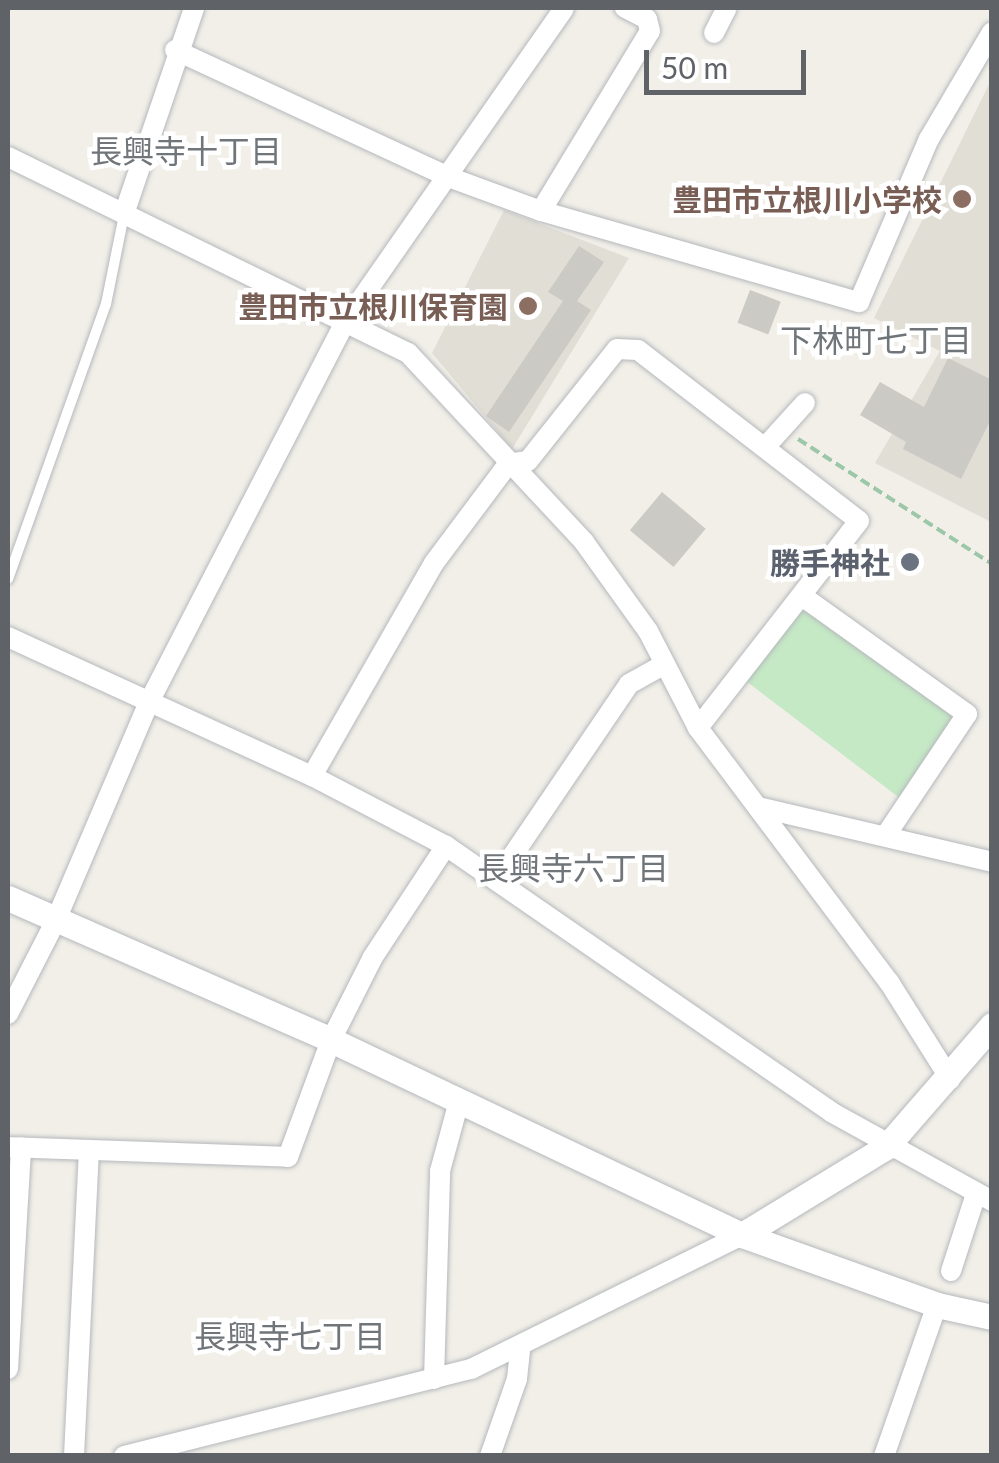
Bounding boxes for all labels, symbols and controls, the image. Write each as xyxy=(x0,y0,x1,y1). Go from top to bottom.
scale bar xyxy=(649,30,812,92)
text: 50 m xyxy=(661,49,728,85)
district label: 長興寺十丁目 xyxy=(90,132,282,170)
place label: 豊田市立根川小学校 xyxy=(672,181,942,217)
marker: 豊田市立根川小学校 xyxy=(951,188,973,210)
place label: 豊田市立根川保育園 xyxy=(238,288,508,324)
marker: 豊田市立根川保育園 xyxy=(517,295,539,317)
district label: 下林町七丁目 xyxy=(780,321,972,359)
place label: 勝手神社 xyxy=(770,544,890,580)
marker: 勝手神社 xyxy=(899,551,921,573)
district label: 長興寺六丁目 xyxy=(477,849,669,887)
district label: 長興寺七丁目 xyxy=(194,1317,386,1355)

